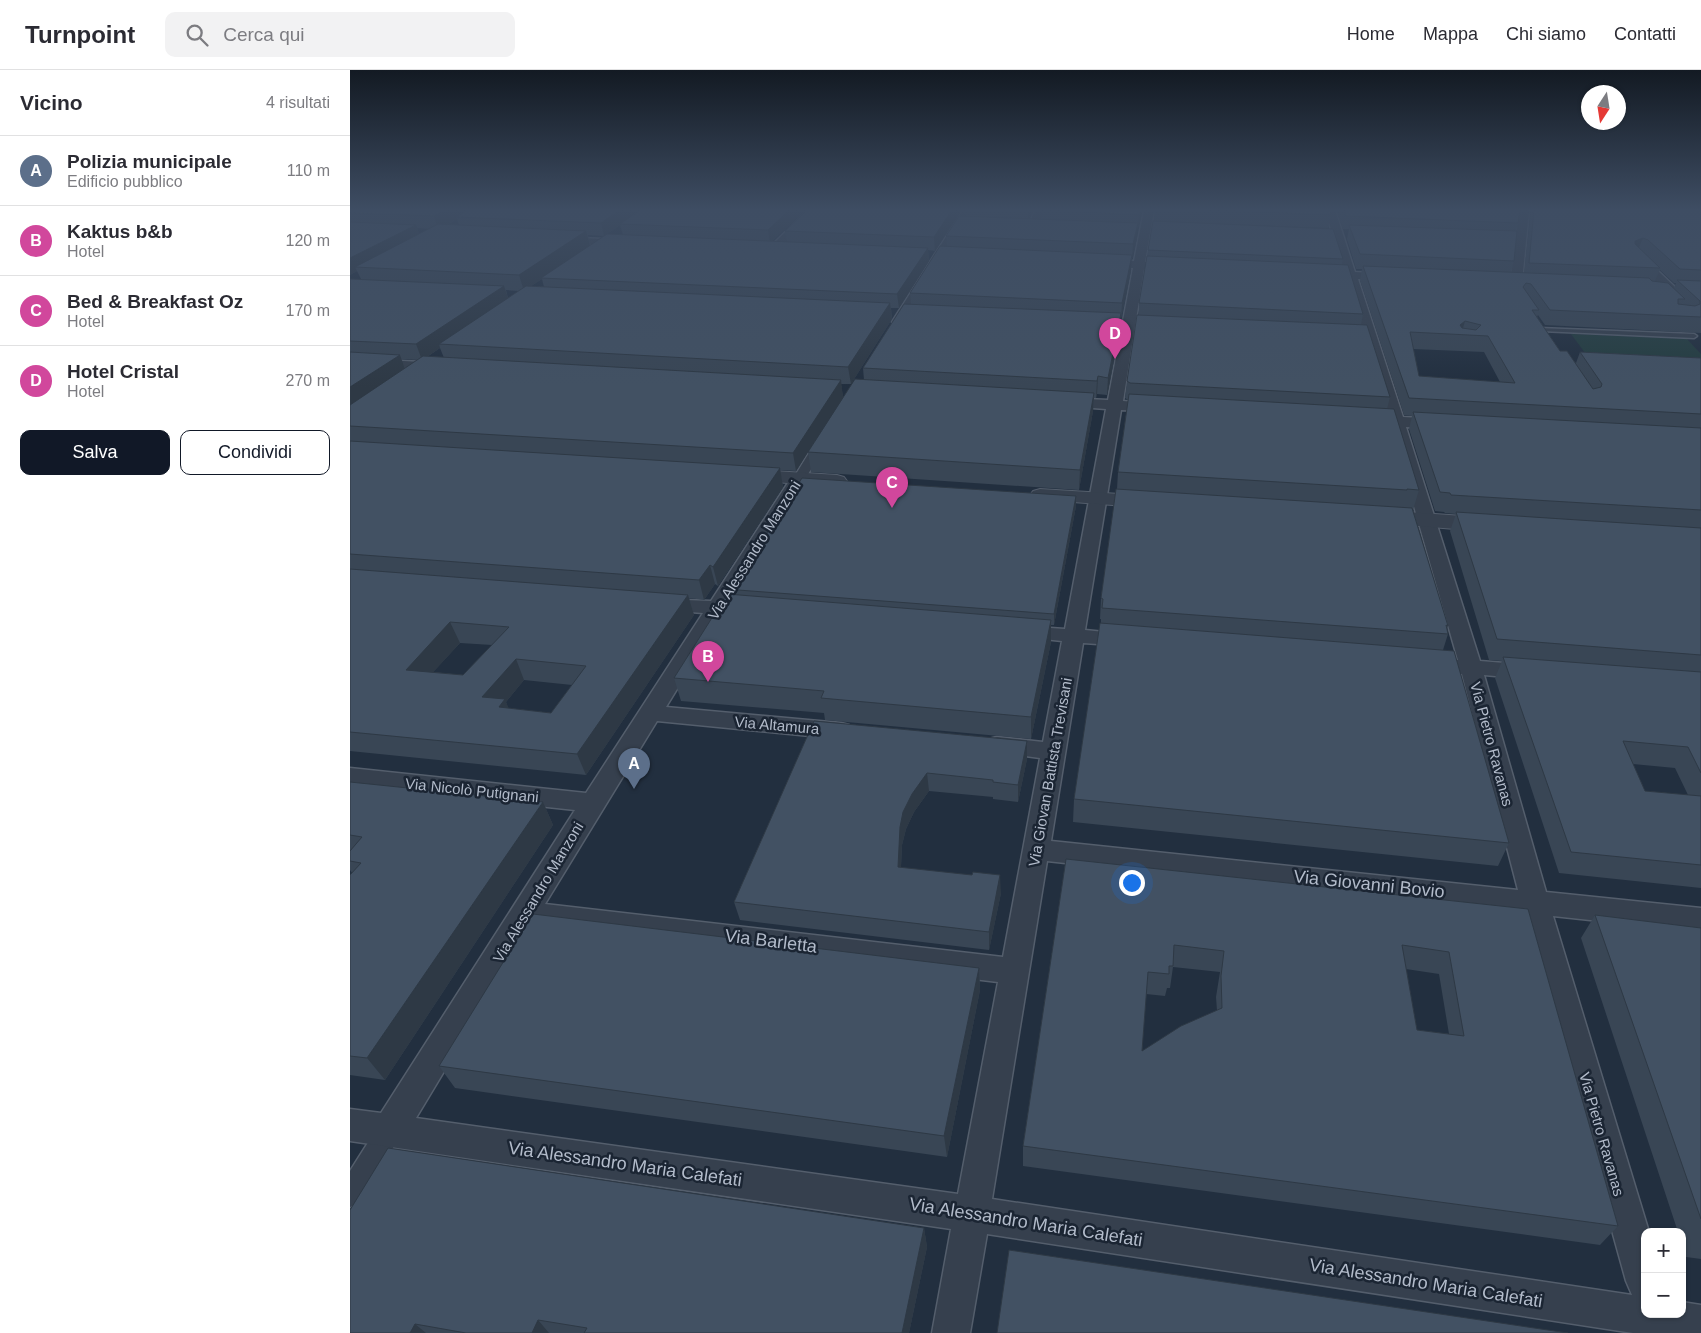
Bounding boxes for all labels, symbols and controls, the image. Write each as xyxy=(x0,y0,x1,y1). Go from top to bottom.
search box xyxy=(165,12,515,57)
text: Turnpoint xyxy=(25,21,135,48)
icon: search xyxy=(183,21,211,49)
text: Cerca qui xyxy=(223,24,305,45)
text: Home xyxy=(1347,24,1395,44)
text: Mappa xyxy=(1423,24,1478,44)
text: Chi siamo xyxy=(1506,24,1586,44)
text: Contatti xyxy=(1614,24,1676,44)
north arrow xyxy=(1581,85,1626,130)
text: Vicino xyxy=(20,91,83,114)
text: 4 risultati xyxy=(266,94,330,111)
text: Polizia municipale xyxy=(67,151,232,172)
text: A xyxy=(30,162,42,179)
text: 110 m xyxy=(287,162,330,179)
text: Edificio pubblico xyxy=(67,173,183,190)
text: Kaktus b&b xyxy=(67,221,173,242)
text: B xyxy=(30,232,42,249)
text: 120 m xyxy=(286,232,330,249)
text: Hotel xyxy=(67,243,104,260)
text: Bed & Breakfast Oz xyxy=(67,291,243,312)
text: C xyxy=(30,302,42,319)
text: 170 m xyxy=(286,302,330,319)
text: Hotel xyxy=(67,313,104,330)
pin: D xyxy=(1099,318,1131,359)
text: Hotel Cristal xyxy=(67,361,179,382)
text: D xyxy=(30,372,42,389)
text: 270 m xyxy=(286,372,330,389)
text: Hotel xyxy=(67,383,104,400)
button: Salva xyxy=(20,430,170,475)
button: Condividi xyxy=(180,430,330,475)
pin: C xyxy=(876,467,908,508)
street label: Via Alessandro Manzoni xyxy=(704,477,804,623)
pin: B xyxy=(692,641,724,682)
street label: Via Giovan Battista Trevisani xyxy=(1025,676,1075,868)
street label: Via Pietro Ravanas xyxy=(1467,680,1517,808)
street label: Via Altamura xyxy=(734,713,821,737)
pin: A xyxy=(618,748,650,789)
street label: Via Nicolò Putignani xyxy=(404,775,540,805)
street label: Via Alessandro Manzoni xyxy=(489,819,587,965)
street label: Via Giovanni Bovio xyxy=(1292,866,1446,902)
your location xyxy=(1119,870,1145,896)
street label: Via Barletta xyxy=(724,925,819,957)
street label: Via Pietro Ravanas xyxy=(1576,1070,1628,1198)
street label: Via Alessandro Maria Calefati xyxy=(507,1138,743,1190)
street label: Via Alessandro Maria Calefati xyxy=(908,1194,1144,1250)
map controls xyxy=(1641,1228,1686,1318)
button: + xyxy=(1641,1228,1686,1273)
street label: Via Alessandro Maria Calefati xyxy=(1308,1255,1544,1311)
button: − xyxy=(1641,1273,1686,1318)

